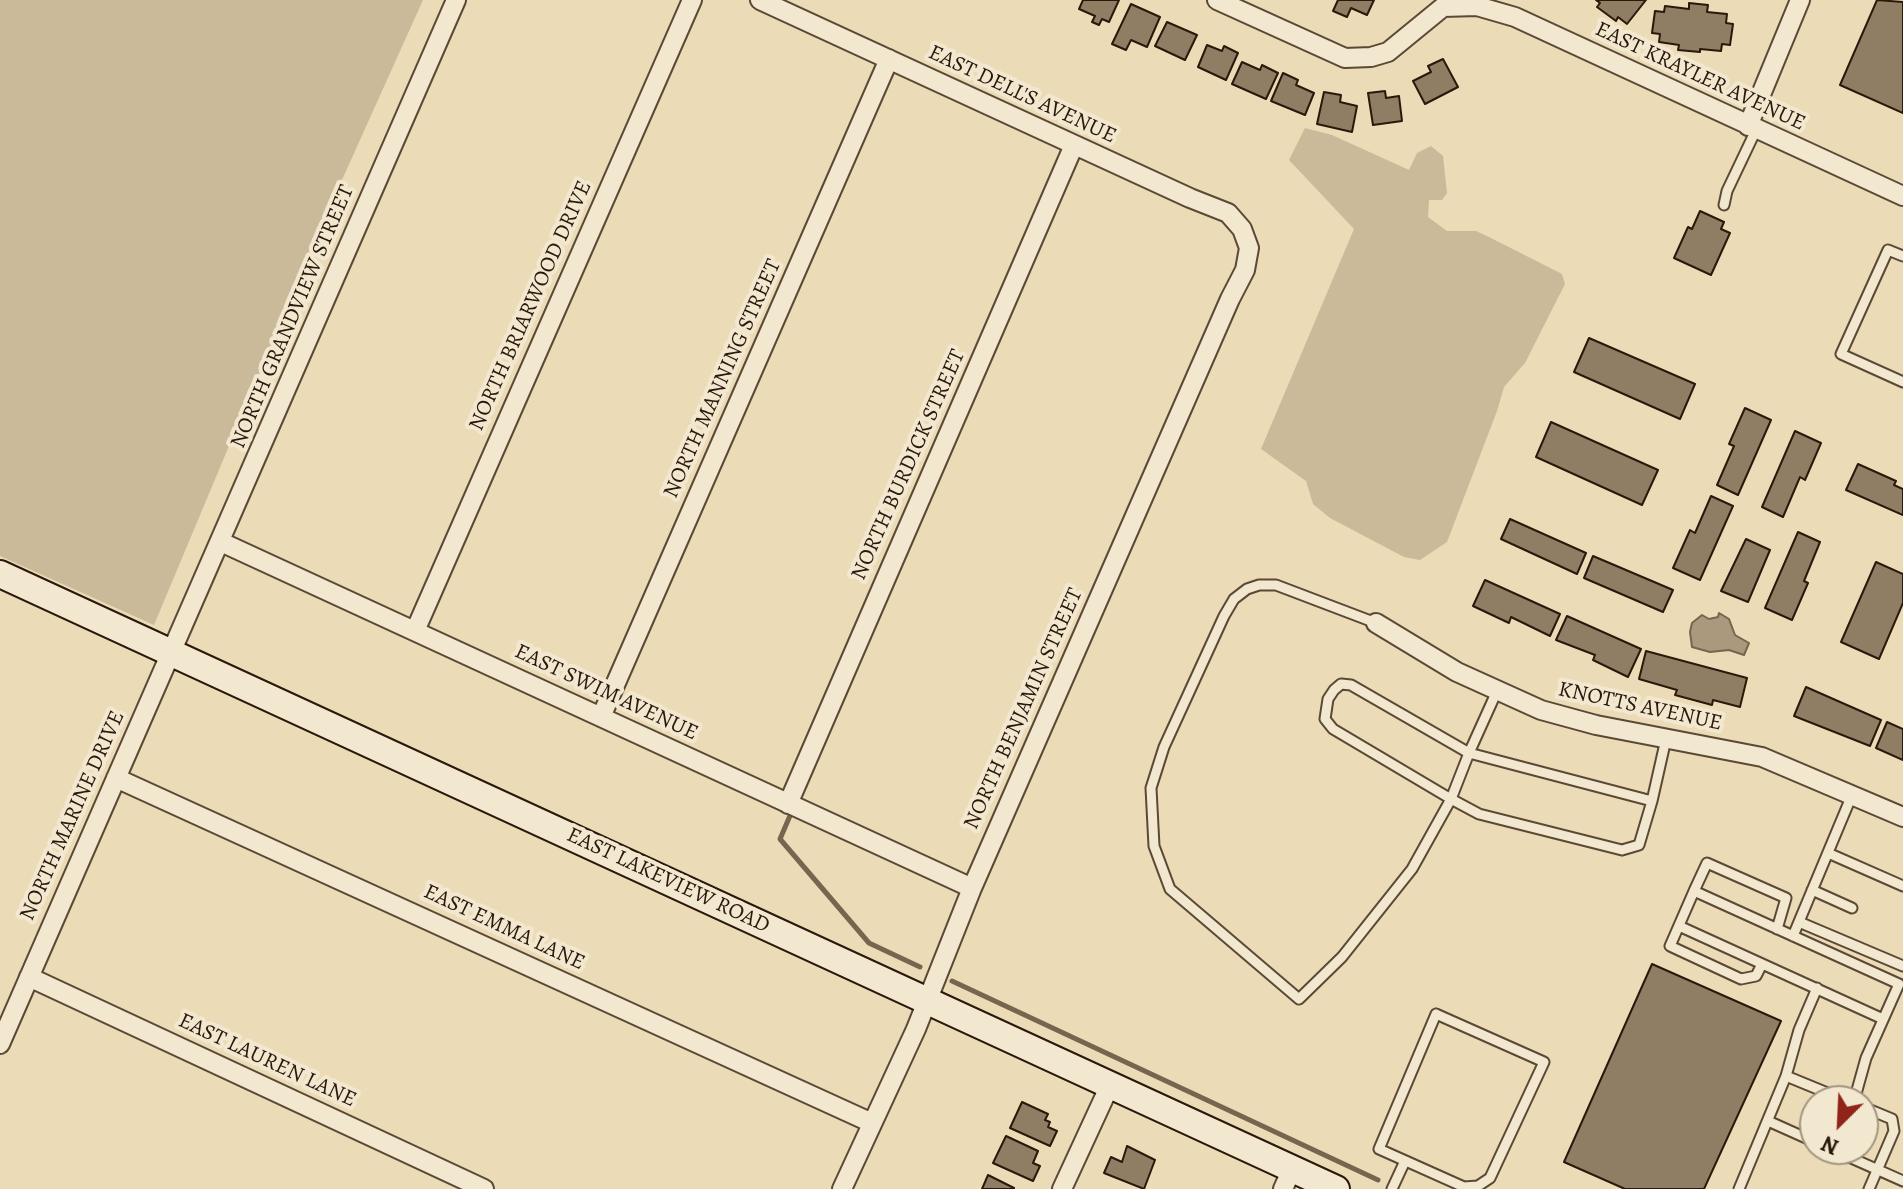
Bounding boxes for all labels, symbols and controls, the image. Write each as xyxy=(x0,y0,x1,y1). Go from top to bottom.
street label: EAST KRAYLER AVENUE xyxy=(1591,17,1809,137)
street label: EAST DELL'S AVENUE xyxy=(924,40,1120,150)
street label: NORTH BRIARWOOD DRIVE xyxy=(464,177,598,435)
street label: NORTH GRANDVIEW STREET xyxy=(225,181,361,453)
street label: NORTH MANNING STREET xyxy=(658,256,788,502)
street label: NORTH BURDICK STREET xyxy=(846,346,972,584)
street label: NORTH BENJAMIN STREET xyxy=(959,584,1089,834)
street label: EAST SWIM AVENUE xyxy=(510,639,702,747)
street label: KNOTTS AVENUE xyxy=(1556,677,1724,737)
street label: NORTH MARINE DRIVE xyxy=(15,707,131,925)
street label: EAST LAKEVIEW ROAD xyxy=(562,822,774,940)
street label: EAST EMMA LANE xyxy=(419,879,589,977)
street label: EAST LAUREN LANE xyxy=(174,1008,360,1114)
north arrow xyxy=(1799,1085,1879,1165)
text: N xyxy=(1817,1128,1843,1162)

